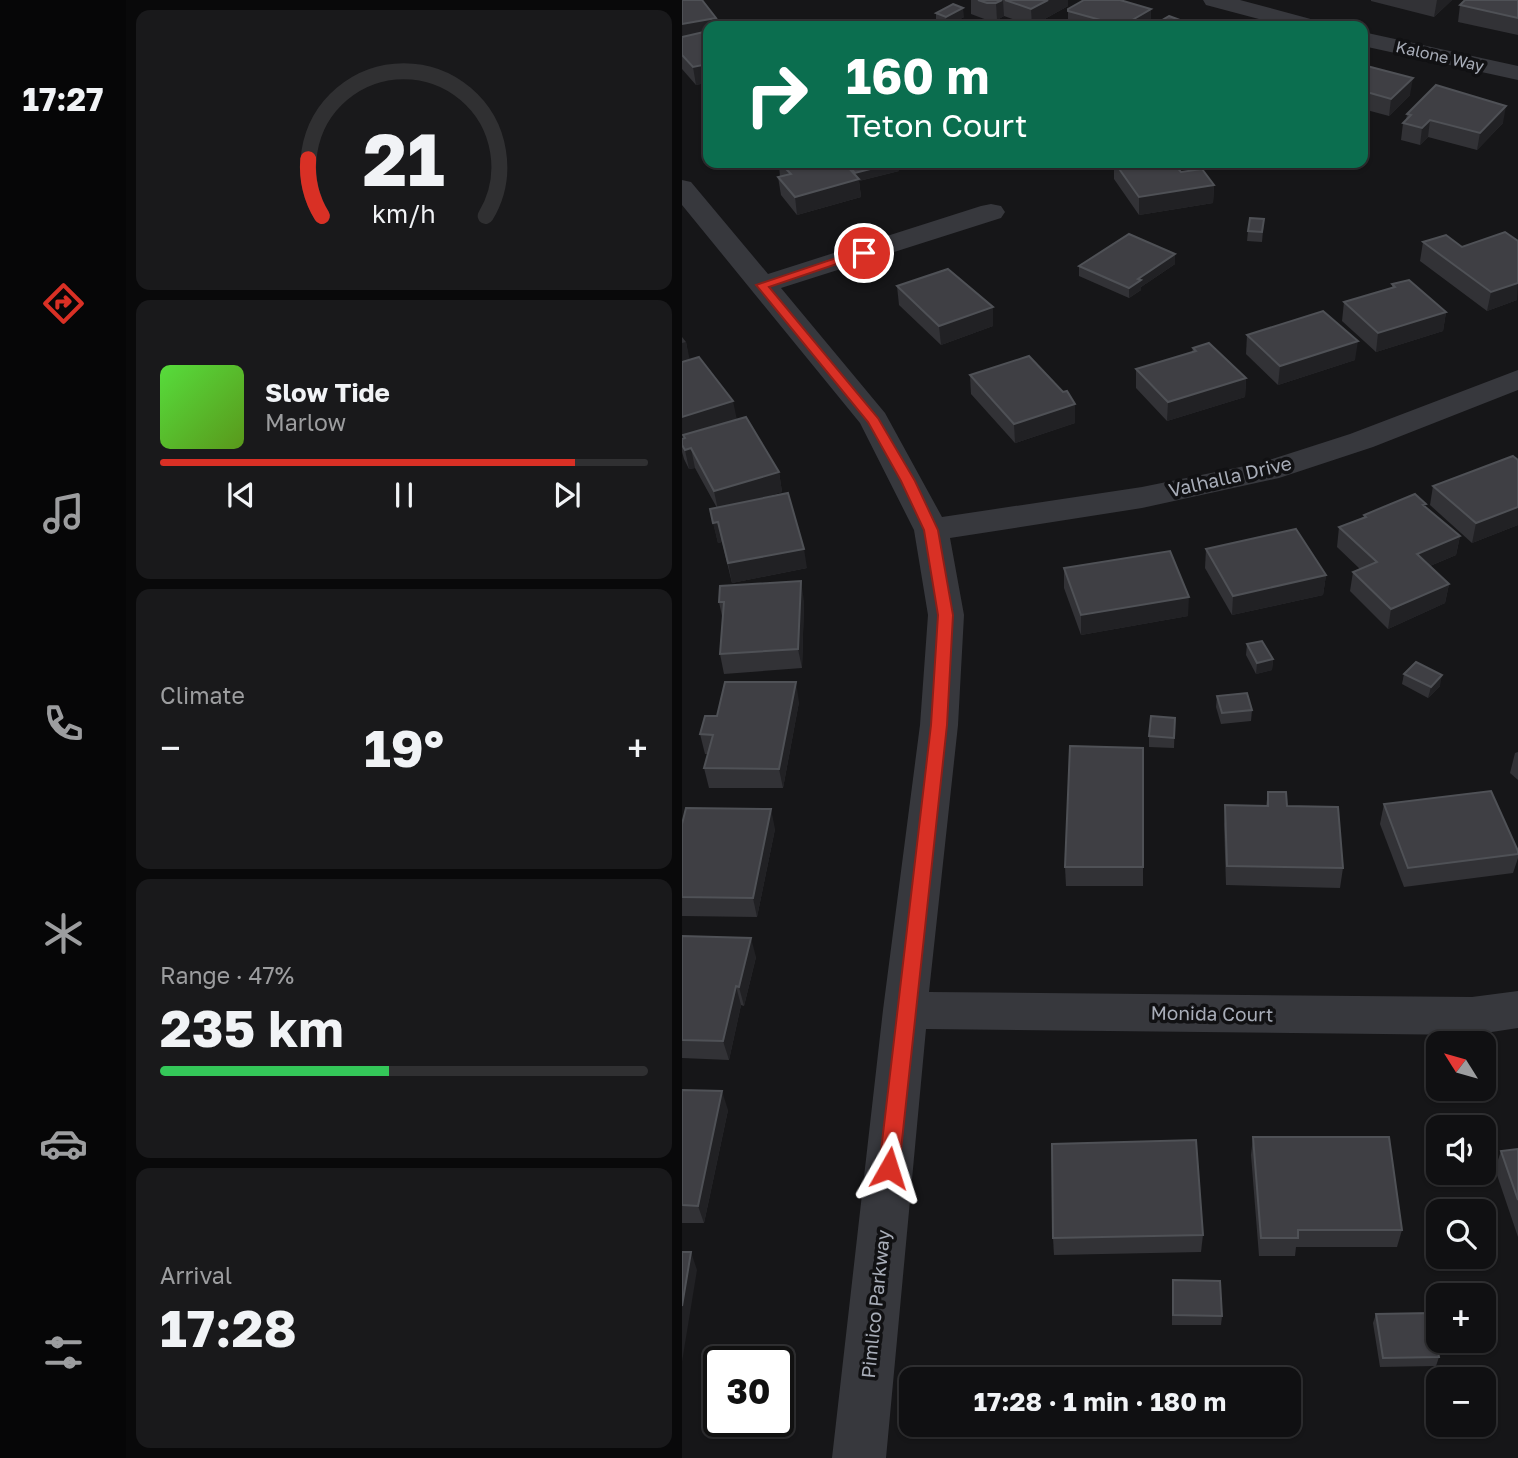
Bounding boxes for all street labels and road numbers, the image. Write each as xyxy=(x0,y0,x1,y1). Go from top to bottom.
street label: Kalone Way xyxy=(1394,36,1486,76)
street label: Valhalla Drive xyxy=(1166,451,1294,501)
street label: Monida Court xyxy=(1150,1000,1274,1026)
street label: Pimlico Parkway xyxy=(856,1228,894,1379)

